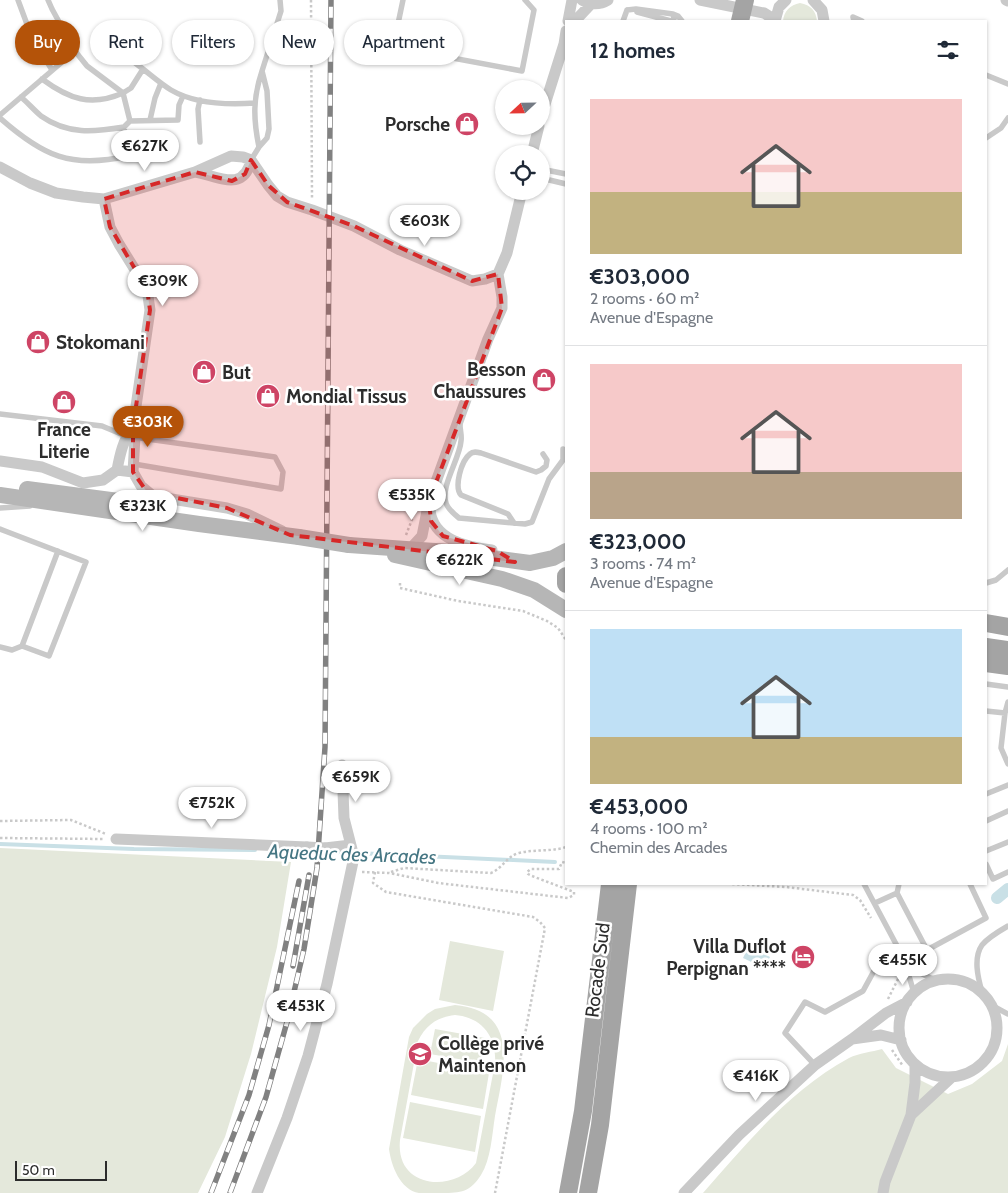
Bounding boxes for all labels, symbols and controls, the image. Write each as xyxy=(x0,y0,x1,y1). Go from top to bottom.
chip: Buy xyxy=(15,20,80,65)
chip: Rent xyxy=(90,20,162,65)
chip: Filters xyxy=(172,20,254,65)
chip: New xyxy=(264,20,334,65)
chip: Apartment xyxy=(344,20,463,65)
icon: filters xyxy=(934,36,962,64)
text: 12 homes xyxy=(590,38,675,63)
north arrow xyxy=(495,80,550,135)
map controls xyxy=(495,80,550,200)
shop icon: Porsche xyxy=(454,111,480,137)
place label: Porsche xyxy=(385,113,450,136)
pin: €627K xyxy=(110,130,180,172)
icon: home xyxy=(731,131,821,221)
text: €627K xyxy=(122,136,168,155)
button: locate xyxy=(495,145,550,200)
pin: €603K xyxy=(390,204,460,247)
text: €603K xyxy=(400,211,450,230)
pin: €309K xyxy=(128,264,198,307)
text: €303,000 xyxy=(590,264,690,289)
text: €309K xyxy=(138,271,188,290)
text: 2 rooms · 60 m² xyxy=(590,289,699,308)
text: Avenue d'Espagne xyxy=(590,308,713,327)
shop icon: Stokomani xyxy=(25,329,51,355)
place label: Stokomani xyxy=(56,331,145,354)
place label: Besson Chaussures xyxy=(434,358,526,403)
shop icon: But xyxy=(191,359,217,385)
place label: But xyxy=(222,361,251,384)
shop icon: Besson Chaussures xyxy=(531,367,557,393)
shop icon: Mondial Tissus xyxy=(255,383,281,409)
place label: Mondial Tissus xyxy=(286,385,407,408)
shop icon: France Literie xyxy=(51,389,77,415)
icon: home xyxy=(731,397,821,487)
pin: €303K xyxy=(113,406,183,448)
text: €303K xyxy=(124,412,172,431)
place label: France Literie xyxy=(37,418,91,463)
pin: €535K xyxy=(377,478,447,521)
text: €535K xyxy=(389,485,435,504)
pin: €323K xyxy=(108,490,178,532)
text: €323K xyxy=(120,496,166,515)
text: €323,000 xyxy=(590,529,686,554)
pin: €622K xyxy=(425,544,495,586)
text: €622K xyxy=(437,550,483,569)
text: 3 rooms · 74 m² xyxy=(590,554,696,573)
text: Avenue d'Espagne xyxy=(590,573,713,592)
icon: home xyxy=(731,662,821,752)
pin: €659K xyxy=(321,760,391,803)
text: €659K xyxy=(333,767,379,786)
pin: €752K xyxy=(177,786,247,829)
text: €752K xyxy=(189,793,235,812)
text: €453,000 xyxy=(590,794,688,819)
text: 4 rooms · 100 m² xyxy=(590,819,707,838)
text: Chemin des Arcades xyxy=(590,838,727,857)
water label: Aqueduc des Arcades xyxy=(266,839,437,869)
street label: Rocade Sud xyxy=(580,921,615,1019)
place label: Villa Duflot Perpignan **** xyxy=(666,935,786,980)
hotel icon: Villa Duflot Perpignan **** xyxy=(790,944,816,970)
pin: €455K xyxy=(868,944,938,986)
text: €455K xyxy=(879,950,927,969)
pin: €453K xyxy=(266,990,336,1032)
text: €453K xyxy=(277,996,325,1015)
place label: Collège privé Maintenon xyxy=(438,1032,544,1077)
school or university icon: Collège privé Maintenon xyxy=(407,1041,433,1067)
pin: €416K xyxy=(721,1060,791,1102)
text: €416K xyxy=(734,1066,779,1085)
scale bar xyxy=(15,1158,108,1181)
text: 50 m xyxy=(22,1161,55,1179)

